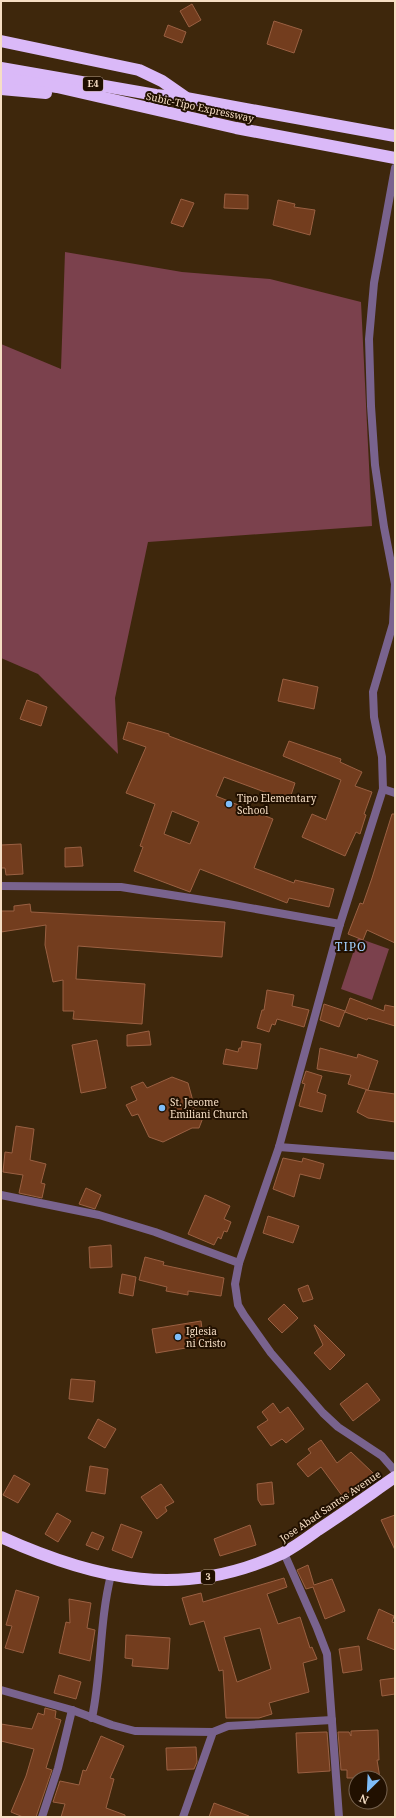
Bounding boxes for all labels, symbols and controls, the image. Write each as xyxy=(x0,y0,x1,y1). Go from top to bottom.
road number: E4 xyxy=(83,77,103,91)
street label: Subic-Tipo Expressway xyxy=(145,89,256,125)
place label: Tipo Elementary School xyxy=(237,791,317,817)
marker: Tipo Elementary School xyxy=(224,799,234,809)
district label: TIPO xyxy=(335,938,367,955)
place label: St. Jeeome Emiliani Church xyxy=(170,1095,249,1121)
marker: St. Jeeome Emiliani Church xyxy=(157,1103,167,1113)
place label: Iglesia ni Cristo xyxy=(186,1324,226,1350)
marker: Iglesia ni Cristo xyxy=(173,1332,183,1342)
street label: Jose Abad Santos Avenue xyxy=(276,1467,383,1546)
road number: 3 xyxy=(201,1570,215,1584)
north arrow xyxy=(348,1770,388,1810)
text: N xyxy=(356,1791,371,1808)

